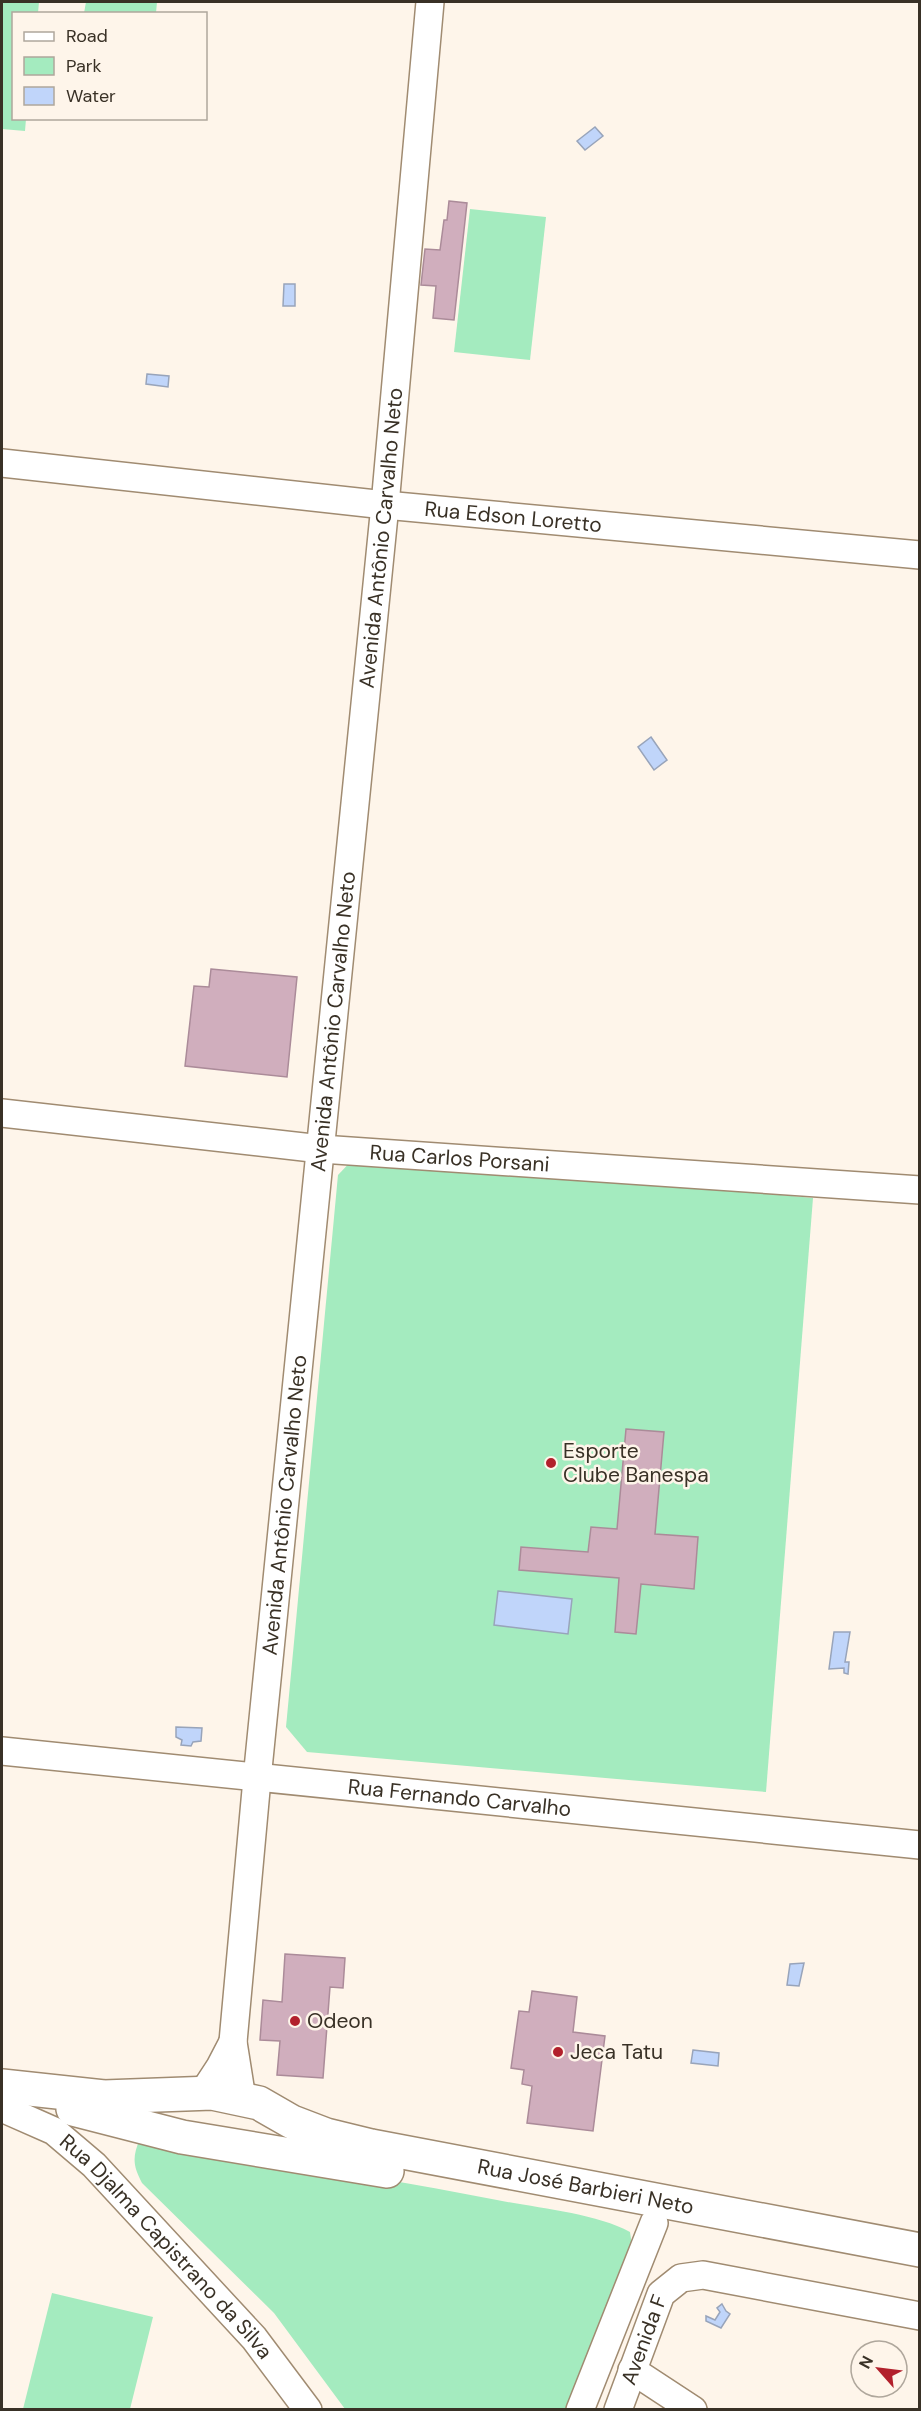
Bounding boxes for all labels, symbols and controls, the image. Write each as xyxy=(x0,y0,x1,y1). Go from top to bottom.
legend xyxy=(12,12,207,120)
text: Road xyxy=(66,24,108,48)
text: Park xyxy=(66,54,102,78)
text: Water xyxy=(66,84,116,108)
street label: Avenida Antônio Carvalho Neto xyxy=(353,387,409,690)
street label: Rua Edson Loretto xyxy=(423,495,603,539)
street label: Avenida Antônio Carvalho Neto xyxy=(304,870,362,1173)
street label: Rua Carlos Porsani xyxy=(369,1138,550,1179)
street label: Avenida Antônio Carvalho Neto xyxy=(255,1354,314,1657)
place label: Esporte Clube Banespa xyxy=(563,1437,709,1489)
marker: Esporte Clube Banespa xyxy=(544,1456,558,1470)
street label: Rua Fernando Carvalho xyxy=(347,1773,573,1823)
place label: Odeon xyxy=(307,2007,373,2035)
marker: Odeon xyxy=(288,2014,302,2028)
place label: Jeca Tatu xyxy=(570,2038,663,2066)
marker: Jeca Tatu xyxy=(551,2045,565,2059)
street label: Rua Djalma Capistrano da Silva xyxy=(54,2128,279,2365)
street label: Rua José Barbieri Neto xyxy=(475,2152,696,2221)
street label: Avenida F xyxy=(615,2291,674,2389)
north arrow xyxy=(849,2339,909,2399)
text: N xyxy=(854,2352,878,2372)

